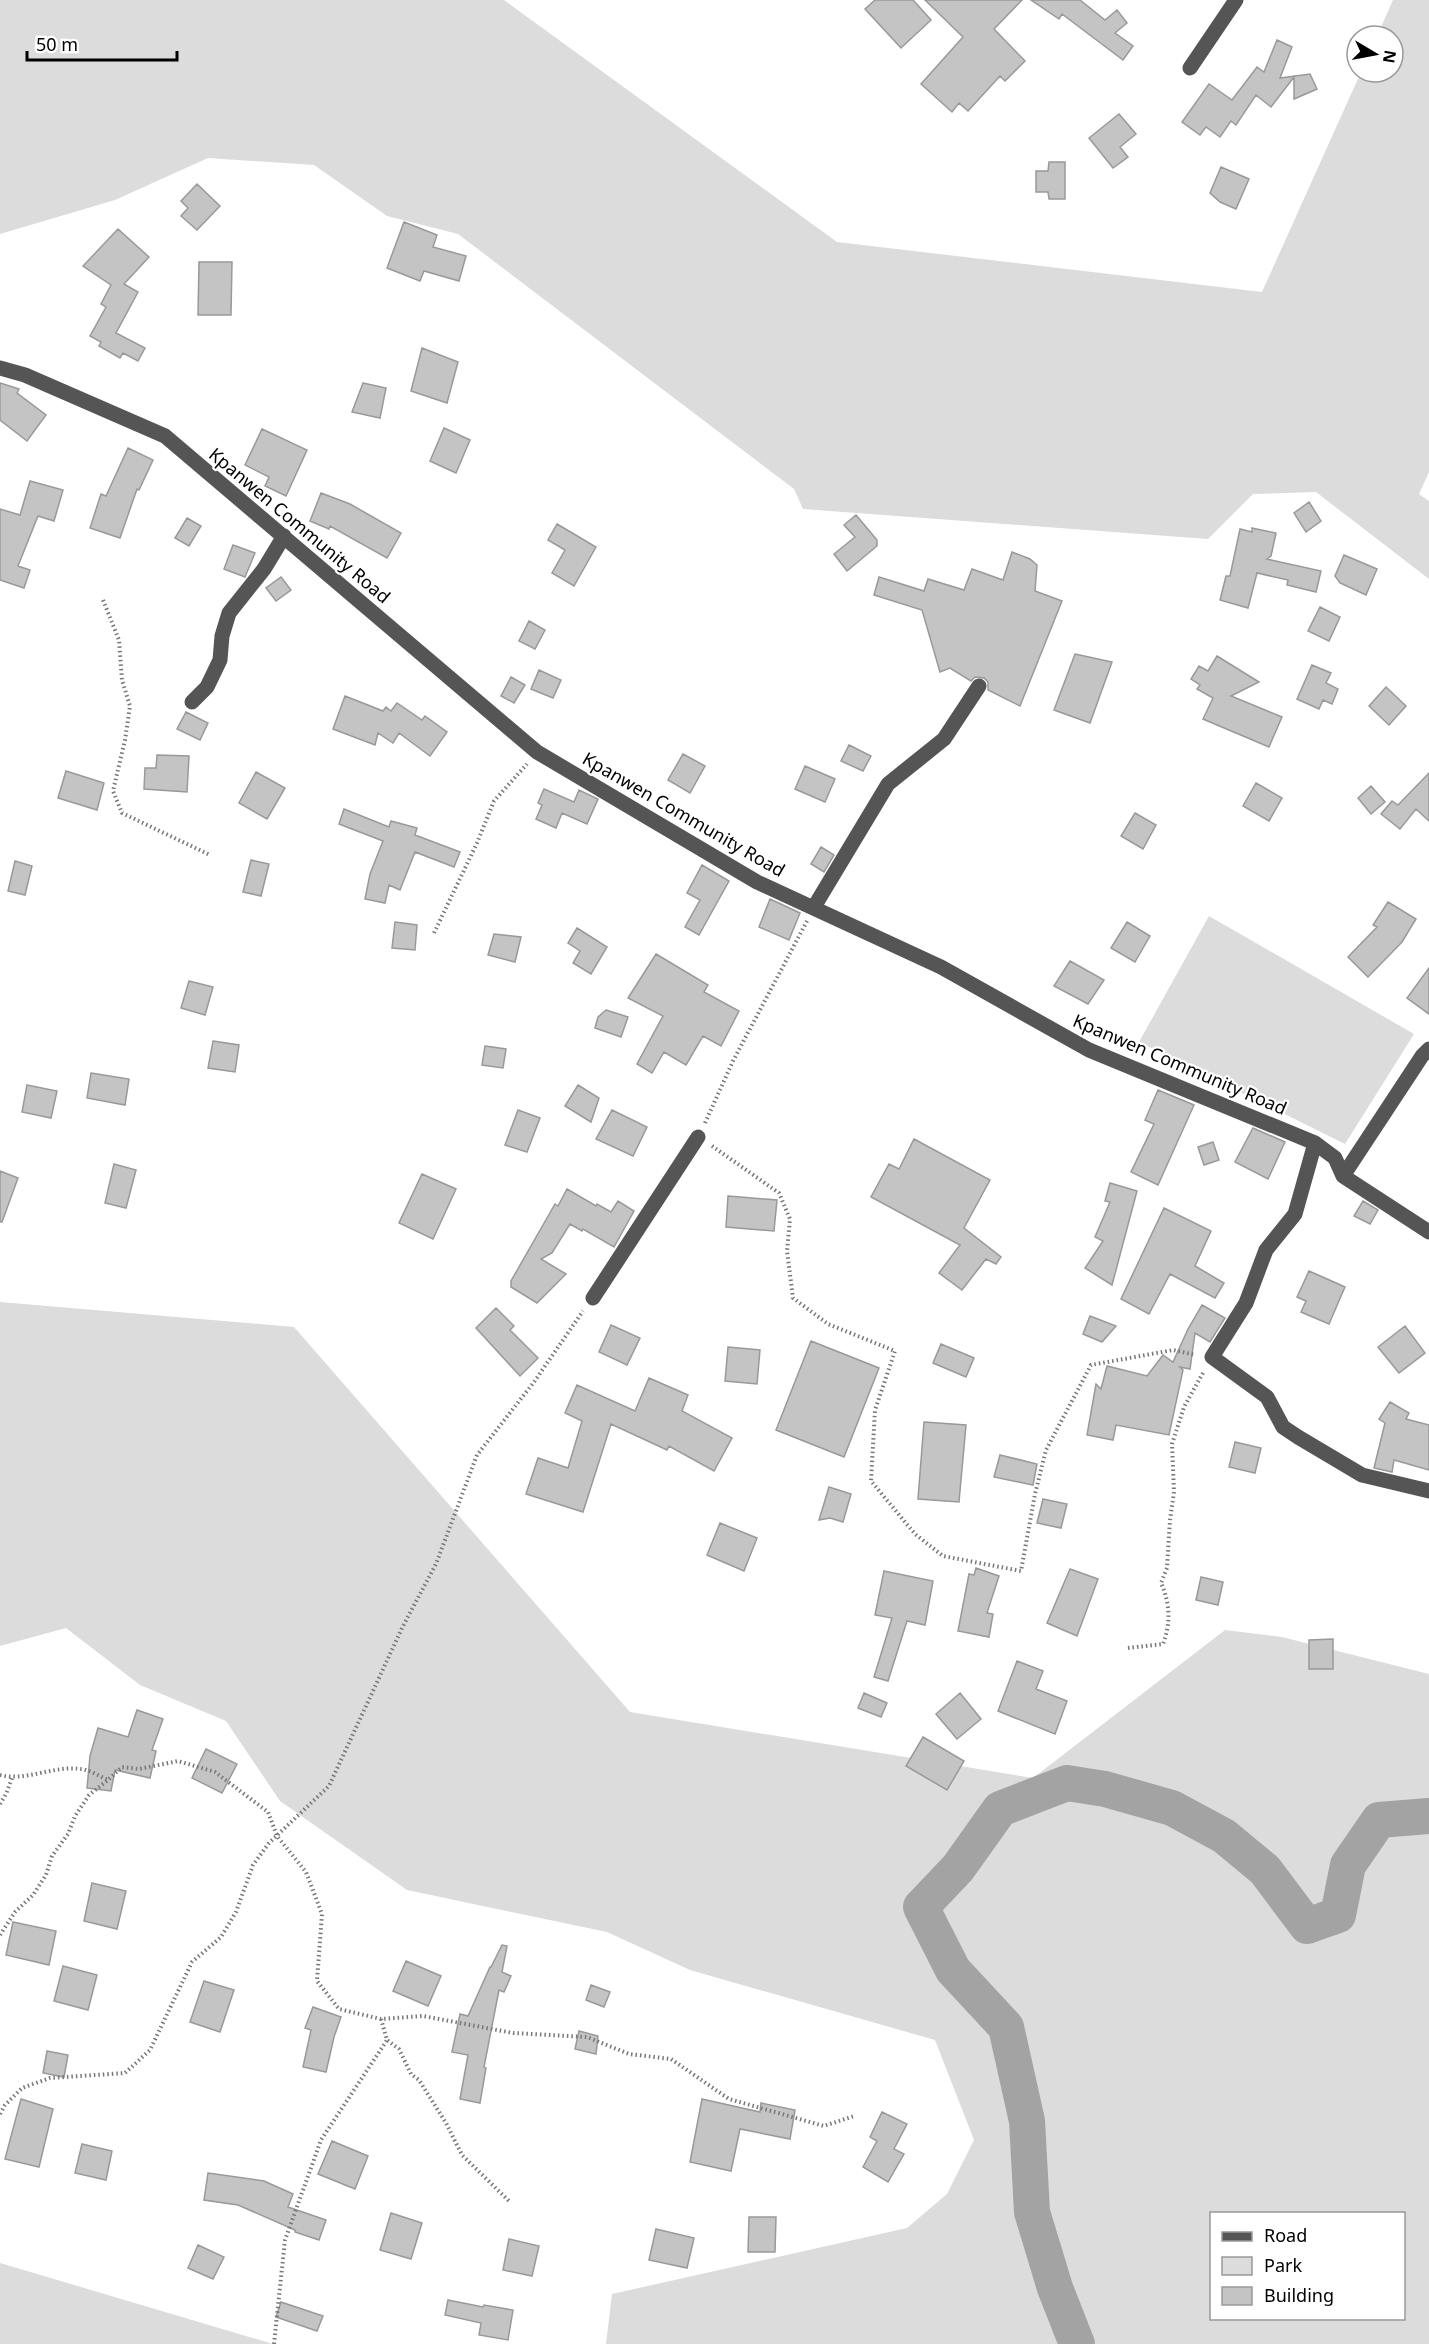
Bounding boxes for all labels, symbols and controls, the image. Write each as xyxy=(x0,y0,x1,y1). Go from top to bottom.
scale bar xyxy=(27,24,177,62)
north arrow xyxy=(1345,24,1405,84)
text: 50 m xyxy=(36,32,78,56)
text: N xyxy=(1378,48,1402,65)
street label: Kpanwen Community Road xyxy=(204,442,396,608)
street label: Kpanwen Community Road xyxy=(578,746,790,882)
street label: Kpanwen Community Road xyxy=(1069,1008,1291,1120)
legend xyxy=(1210,2212,1405,2320)
text: Road xyxy=(1264,2223,1307,2247)
text: Park xyxy=(1264,2253,1302,2277)
text: Building xyxy=(1264,2283,1334,2307)

